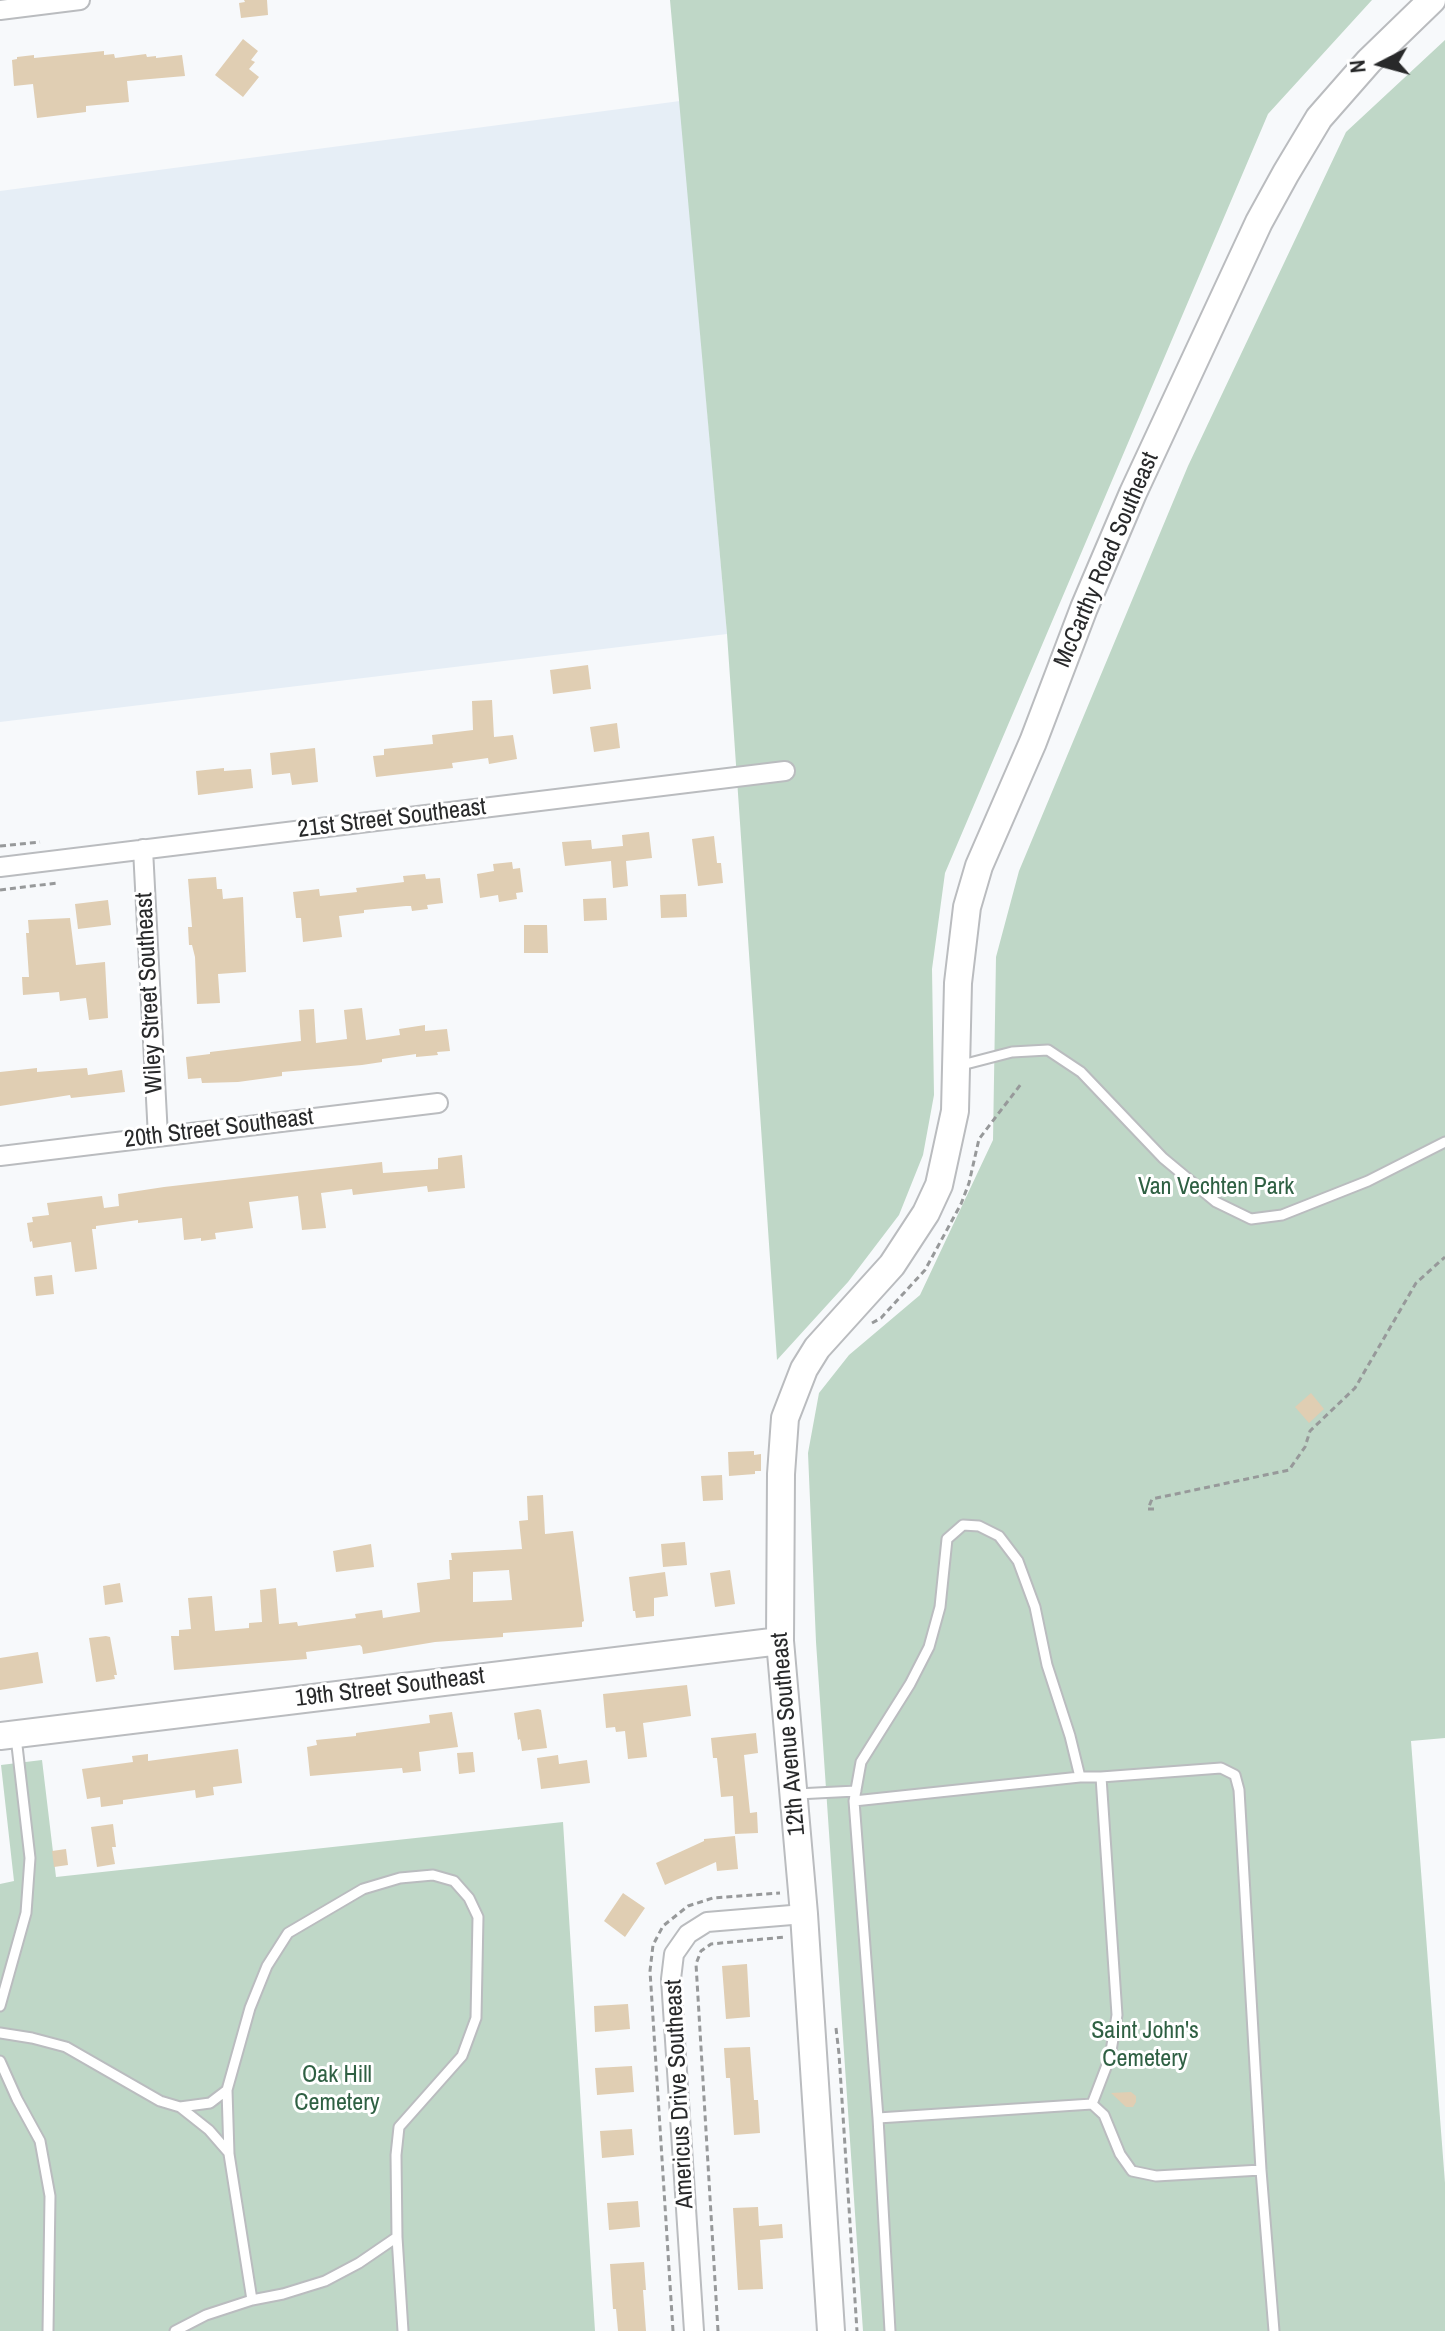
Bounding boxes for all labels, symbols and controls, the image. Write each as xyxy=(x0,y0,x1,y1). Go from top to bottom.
north arrow xyxy=(1341,24,1421,104)
text: N xyxy=(1342,58,1373,75)
street label: McCarthy Road Southeast xyxy=(1049,448,1165,672)
street label: 21st Street Southeast xyxy=(296,793,488,845)
street label: Wiley Street Southeast xyxy=(130,892,170,1094)
street label: 20th Street Southeast xyxy=(123,1103,315,1155)
park label: Van Vechten Park xyxy=(1138,1174,1294,1202)
street label: 12th Avenue Southeast xyxy=(766,1631,812,1837)
street label: 19th Street Southeast xyxy=(294,1662,486,1714)
street label: Americus Drive Southeast xyxy=(660,1979,700,2209)
park label: Saint John's Cemetery xyxy=(1091,2018,1199,2074)
park label: Oak Hill Cemetery xyxy=(294,2062,380,2118)

